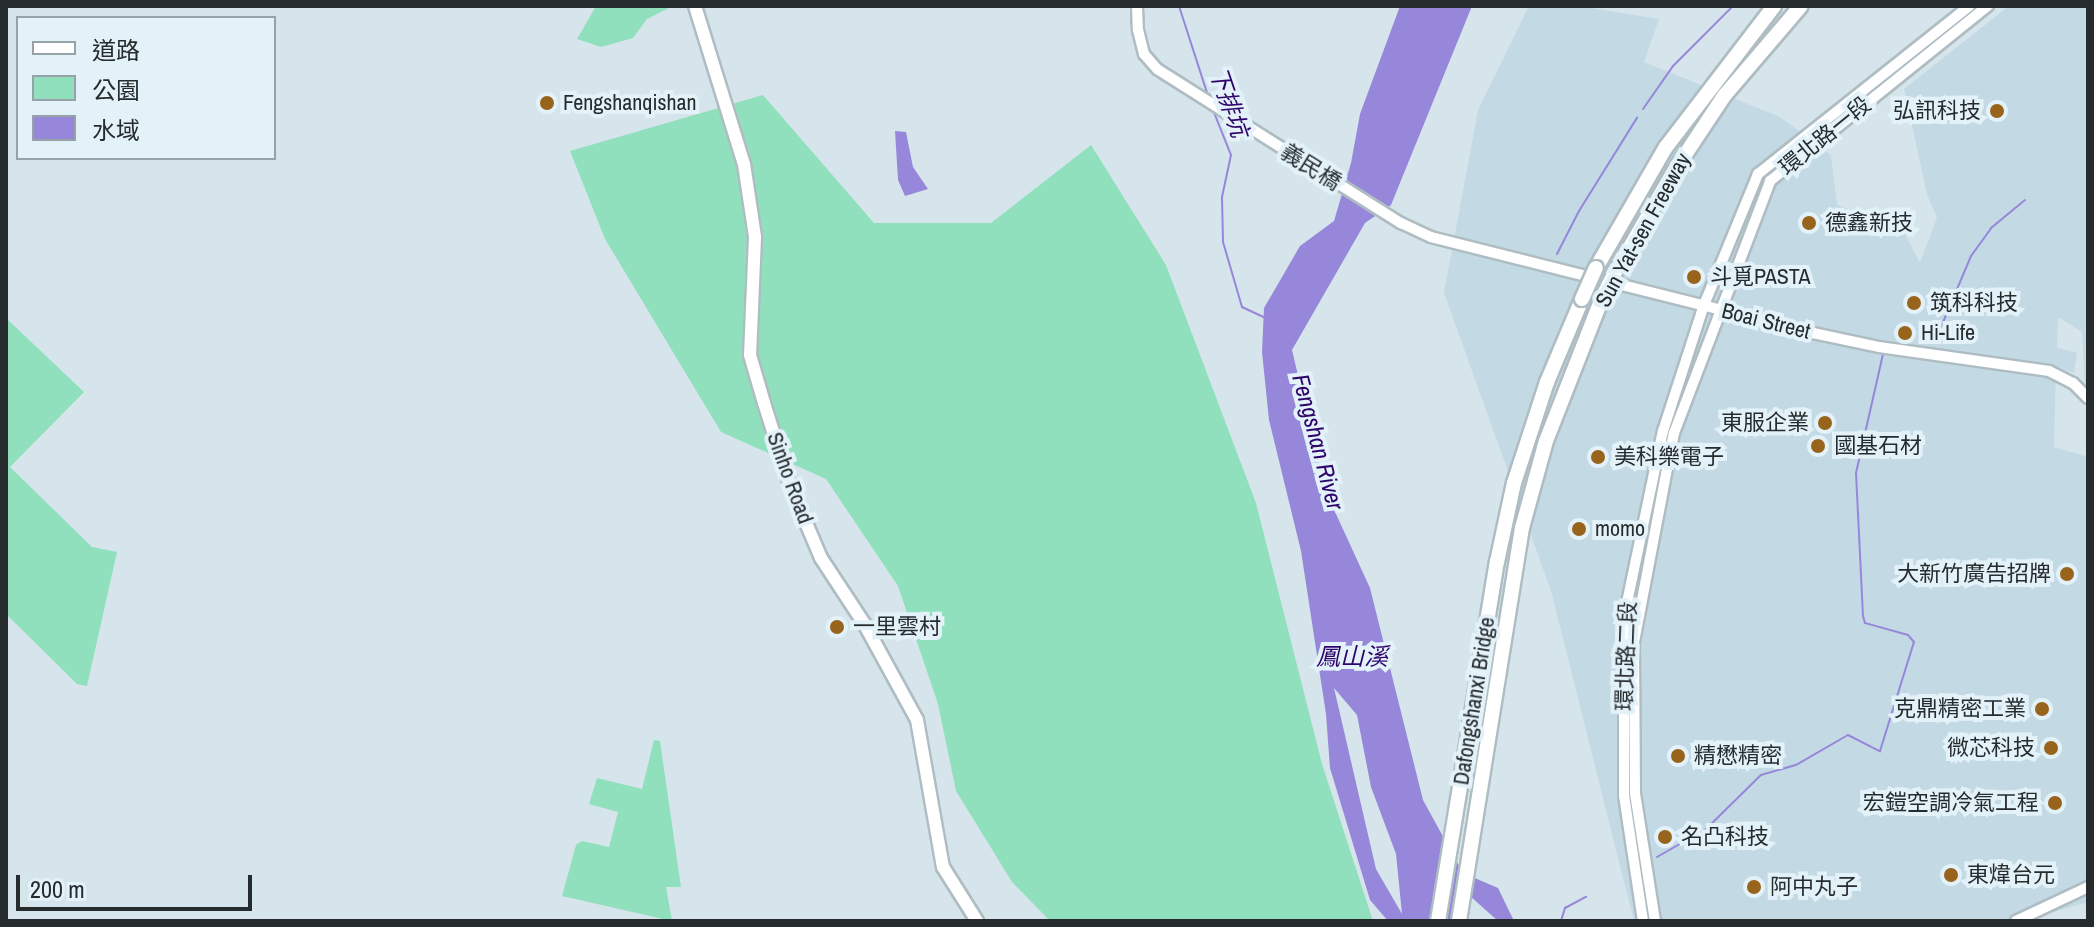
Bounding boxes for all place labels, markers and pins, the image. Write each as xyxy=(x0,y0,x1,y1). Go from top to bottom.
place label: Fengshanqishan xyxy=(563,90,697,116)
marker: Fengshanqishan xyxy=(538,94,556,112)
place label: 弘訊科技 xyxy=(1893,98,1981,124)
marker: 弘訊科技 xyxy=(1988,102,2006,120)
place label: 德鑫新技 xyxy=(1825,210,1913,236)
marker: 德鑫新技 xyxy=(1800,214,1818,232)
place label: 斗覓PASTA xyxy=(1710,264,1811,290)
marker: 斗覓PASTA xyxy=(1685,268,1703,286)
place label: 筑科科技 xyxy=(1930,290,2018,316)
marker: 筑科科技 xyxy=(1905,294,1923,312)
place label: Hi-Life xyxy=(1921,320,1975,346)
marker: Hi-Life xyxy=(1896,324,1914,342)
place label: 東服企業 xyxy=(1721,410,1809,436)
marker: 東服企業 xyxy=(1816,414,1834,432)
place label: 國基石材 xyxy=(1834,433,1922,459)
marker: 國基石材 xyxy=(1809,437,1827,455)
place label: 美科樂電子 xyxy=(1614,444,1724,470)
marker: 美科樂電子 xyxy=(1589,448,1607,466)
place label: momo xyxy=(1595,516,1645,542)
marker: momo xyxy=(1570,520,1588,538)
place label: 大新竹廣告招牌 xyxy=(1897,561,2051,587)
marker: 大新竹廣告招牌 xyxy=(2058,565,2076,583)
place label: 一里雲村 xyxy=(853,614,941,640)
marker: 一里雲村 xyxy=(828,618,846,636)
place label: 克鼎精密工業 xyxy=(1894,696,2026,722)
marker: 克鼎精密工業 xyxy=(2033,700,2051,718)
place label: 微芯科技 xyxy=(1947,735,2035,761)
marker: 微芯科技 xyxy=(2042,739,2060,757)
place label: 精懋精密 xyxy=(1694,743,1782,769)
marker: 精懋精密 xyxy=(1669,747,1687,765)
place label: 宏鎧空調冷氣工程 xyxy=(1863,790,2039,816)
marker: 宏鎧空調冷氣工程 xyxy=(2046,794,2064,812)
place label: 名凸科技 xyxy=(1681,824,1769,850)
marker: 名凸科技 xyxy=(1656,828,1674,846)
place label: 東煒台元 xyxy=(1967,862,2055,888)
marker: 東煒台元 xyxy=(1942,866,1960,884)
place label: 阿中丸子 xyxy=(1770,874,1858,900)
marker: 阿中丸子 xyxy=(1745,878,1763,896)

